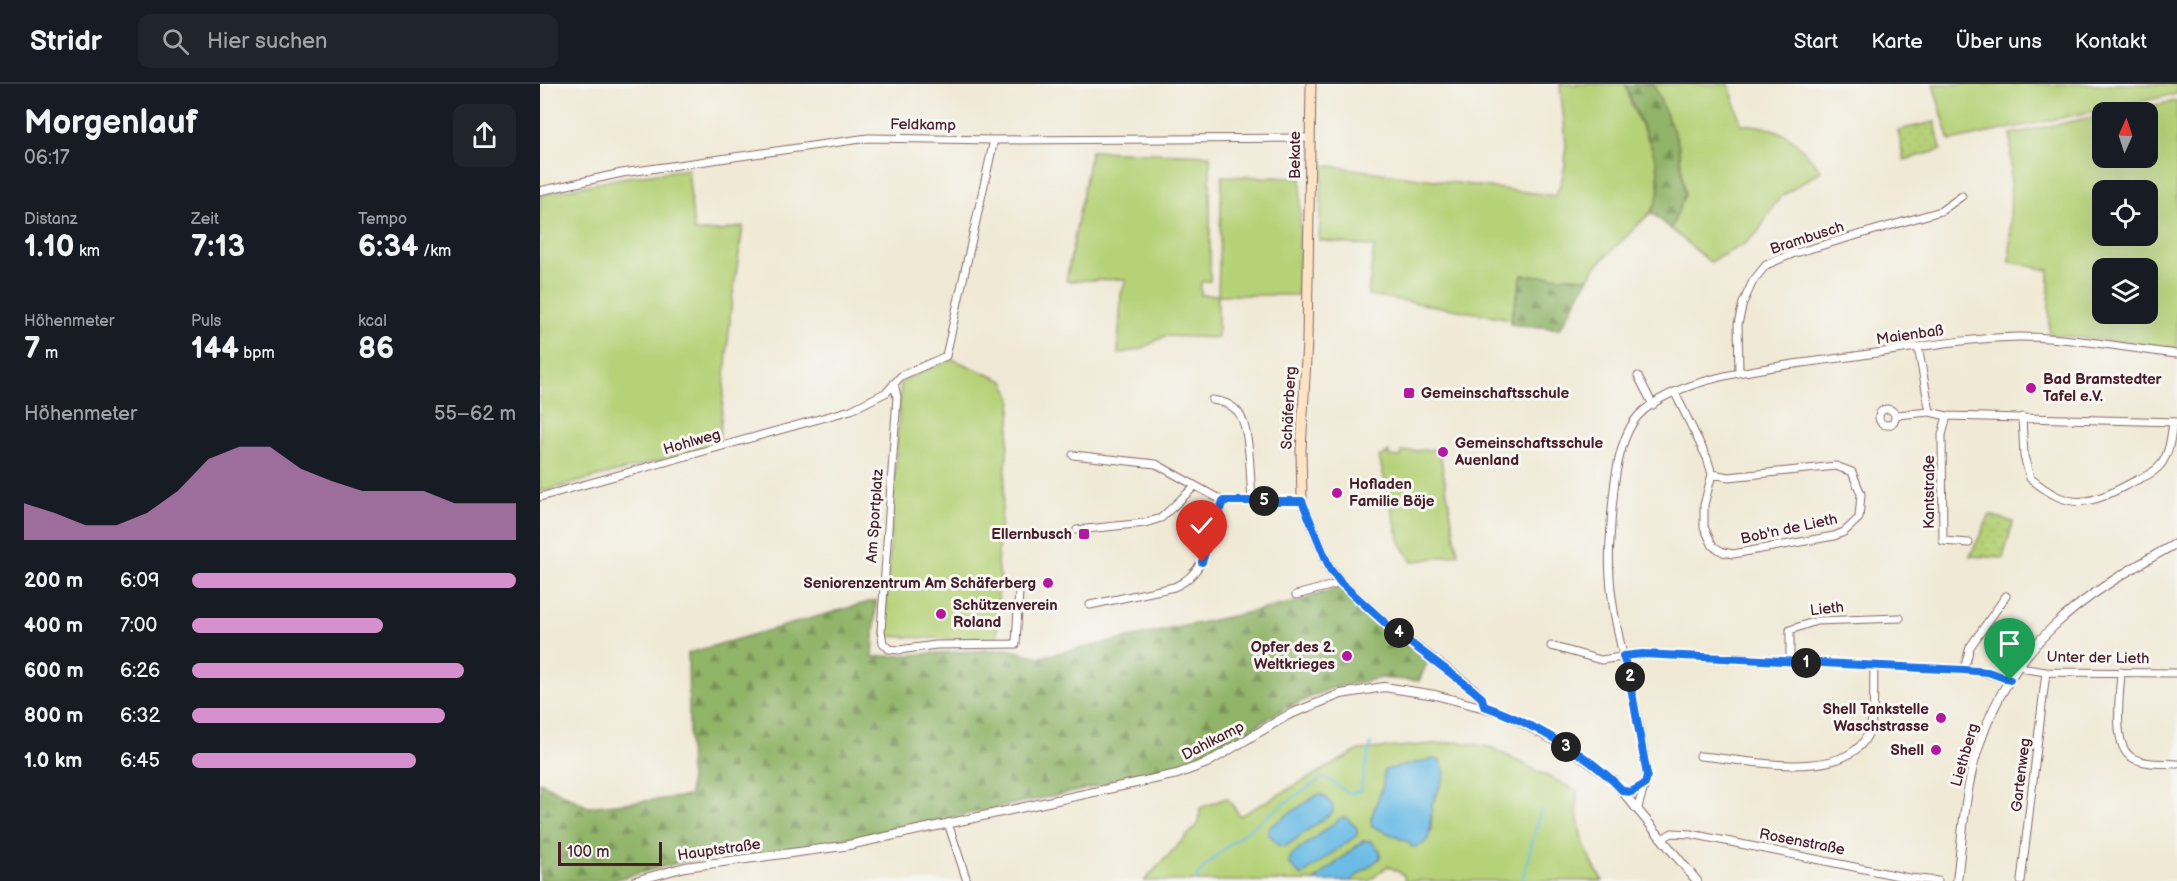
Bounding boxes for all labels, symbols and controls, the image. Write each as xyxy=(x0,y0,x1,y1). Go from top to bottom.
search box xyxy=(138,14,558,68)
text: Stridr xyxy=(30,25,102,58)
icon: search xyxy=(159,25,192,58)
text: Hier suchen xyxy=(207,28,328,55)
text: Start xyxy=(1794,29,1838,54)
text: Karte xyxy=(1871,29,1923,54)
text: Über uns xyxy=(1956,29,2042,54)
text: Kontakt xyxy=(2075,29,2147,54)
north arrow xyxy=(2092,102,2158,168)
map controls xyxy=(2092,102,2158,324)
text: Morgenlauf xyxy=(24,103,198,143)
button: share xyxy=(453,104,516,167)
street label: Feldkamp xyxy=(890,115,956,135)
street label: Bekate xyxy=(1286,131,1305,179)
text: 06:17 xyxy=(24,146,70,170)
button: locate xyxy=(2092,180,2158,246)
text: Distanz xyxy=(24,210,78,229)
text: Zeit xyxy=(191,210,219,229)
text: Tempo xyxy=(358,210,407,229)
street label: Brambusch xyxy=(1768,217,1846,259)
text: 1.10 xyxy=(24,229,75,265)
text: 7:13 xyxy=(191,229,245,265)
text: 6:34 xyxy=(358,229,419,265)
text: km xyxy=(75,242,100,261)
text: /km xyxy=(419,242,451,261)
button: layers xyxy=(2092,258,2158,324)
text: Höhenmeter xyxy=(24,312,114,331)
text: Puls xyxy=(191,312,221,331)
text: kcal xyxy=(358,312,387,331)
street label: Maienbaß xyxy=(1875,321,1945,349)
text: 7 xyxy=(24,331,41,367)
text: 144 xyxy=(191,331,239,367)
text: 86 xyxy=(358,331,394,367)
text: m xyxy=(41,344,58,363)
text: bpm xyxy=(239,344,275,363)
street label: Schäferberg xyxy=(1277,366,1301,450)
place label: Bad Bramstedter Tafel e.V. xyxy=(2043,370,2163,406)
marker: Bad Bramstedter Tafel e.V. xyxy=(2024,381,2038,395)
place label: Gemeinschaftsschule xyxy=(1421,384,1569,403)
marker: Gemeinschaftsschule xyxy=(1402,386,1416,400)
text: Höhenmeter xyxy=(24,402,137,426)
text: 55–62 m xyxy=(434,402,516,426)
street label: Hohlweg xyxy=(661,425,723,459)
place label: Gemeinschaftsschule Auenland xyxy=(1454,434,1603,470)
marker: Gemeinschaftsschule Auenland xyxy=(1436,445,1450,459)
street label: Kantstraße xyxy=(1920,455,1939,529)
street label: Am Sportplatz xyxy=(862,468,888,564)
place label: Hofladen Familie Böje xyxy=(1349,475,1435,511)
pin: 5 xyxy=(1249,486,1279,516)
marker: Hofladen Familie Böje xyxy=(1330,486,1344,500)
text: 5 xyxy=(1259,491,1269,510)
pin xyxy=(1176,500,1227,562)
icon: check xyxy=(1185,509,1218,542)
street label: Bob'n de Lieth xyxy=(1739,509,1839,549)
place label: Ellernbusch xyxy=(991,525,1072,544)
marker: Ellernbusch xyxy=(1077,527,1091,541)
text: 200 m xyxy=(24,569,83,593)
text: 6:09 xyxy=(120,569,160,593)
place label: Seniorenzentrum Am Schäferberg xyxy=(804,574,1036,593)
marker: Seniorenzentrum Am Schäferberg xyxy=(1041,576,1055,590)
place label: Schützenverein Roland xyxy=(953,596,1058,632)
street label: Lieth xyxy=(1809,598,1845,620)
marker: Schützenverein Roland xyxy=(934,607,948,621)
text: 400 m xyxy=(24,614,83,638)
text: 7:00 xyxy=(120,614,157,638)
pin: 4 xyxy=(1384,618,1414,648)
pin xyxy=(1984,618,2035,680)
text: 4 xyxy=(1394,623,1404,642)
icon: arrive xyxy=(1993,627,2026,660)
place label: Opfer des 2. Weltkrieges xyxy=(1251,638,1335,674)
pin: 1 xyxy=(1791,648,1821,678)
street label: Unter der Lieth xyxy=(2046,648,2150,668)
marker: Opfer des 2. Weltkrieges xyxy=(1340,649,1354,663)
text: 1 xyxy=(1803,653,1809,672)
text: 600 m xyxy=(24,659,84,683)
text: 6:26 xyxy=(120,659,160,683)
pin: 2 xyxy=(1615,662,1645,692)
text: 2 xyxy=(1625,667,1635,686)
place label: Shell Tankstelle Waschstrasse xyxy=(1823,700,1929,736)
text: 800 m xyxy=(24,704,83,728)
text: 6:32 xyxy=(120,704,160,728)
marker: Shell Tankstelle Waschstrasse xyxy=(1934,711,1948,725)
street label: Dahlkamp xyxy=(1179,717,1248,765)
street label: Liethberg xyxy=(1947,721,1983,789)
pin: 3 xyxy=(1551,732,1581,762)
text: 3 xyxy=(1561,737,1571,756)
street label: Gartenweg xyxy=(2007,737,2035,813)
place label: Shell xyxy=(1891,741,1924,760)
marker: Shell xyxy=(1929,743,1943,757)
text: 1.0 km xyxy=(24,749,82,773)
text: 6:45 xyxy=(120,749,160,773)
street label: Rosenstraße xyxy=(1758,824,1847,860)
street label: Hauptstraße xyxy=(676,835,762,865)
scale bar xyxy=(558,839,662,866)
text: 100 m xyxy=(567,843,610,862)

